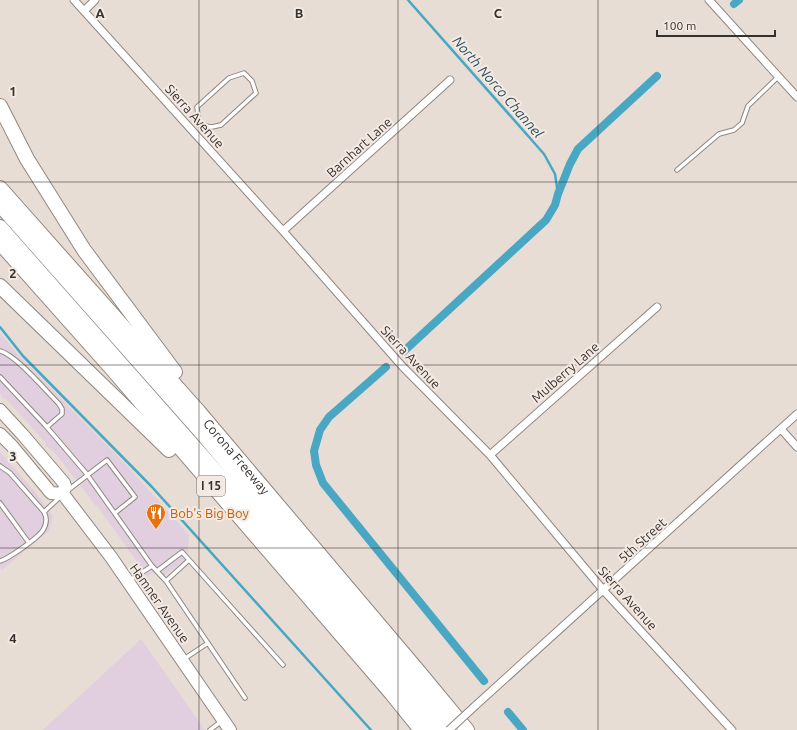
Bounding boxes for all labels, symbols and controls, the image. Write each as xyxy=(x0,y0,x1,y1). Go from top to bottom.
text: A xyxy=(95,6,105,20)
text: B xyxy=(295,6,304,20)
text: C xyxy=(494,6,503,20)
scale bar xyxy=(657,12,775,38)
text: 100 m xyxy=(663,19,696,32)
water label: North Norco Channel xyxy=(449,33,547,141)
street label: Sierra Avenue xyxy=(163,81,227,151)
text: 1 xyxy=(9,84,17,98)
street label: Barnhart Lane xyxy=(324,114,394,180)
text: 2 xyxy=(9,266,17,280)
street label: Sierra Avenue xyxy=(378,323,444,391)
street label: Mulberry Lane xyxy=(529,339,601,405)
street label: Corona Freeway xyxy=(201,416,272,497)
text: 3 xyxy=(9,449,17,463)
road number: I 15 xyxy=(197,476,225,496)
restaurant icon: Bob's Big Boy xyxy=(145,502,167,530)
place label: Bob's Big Boy xyxy=(170,506,249,520)
street label: 5th Street xyxy=(615,515,669,565)
street label: Hamner Avenue xyxy=(128,561,192,645)
street label: Sierra Avenue xyxy=(596,563,660,633)
text: 4 xyxy=(9,631,17,645)

